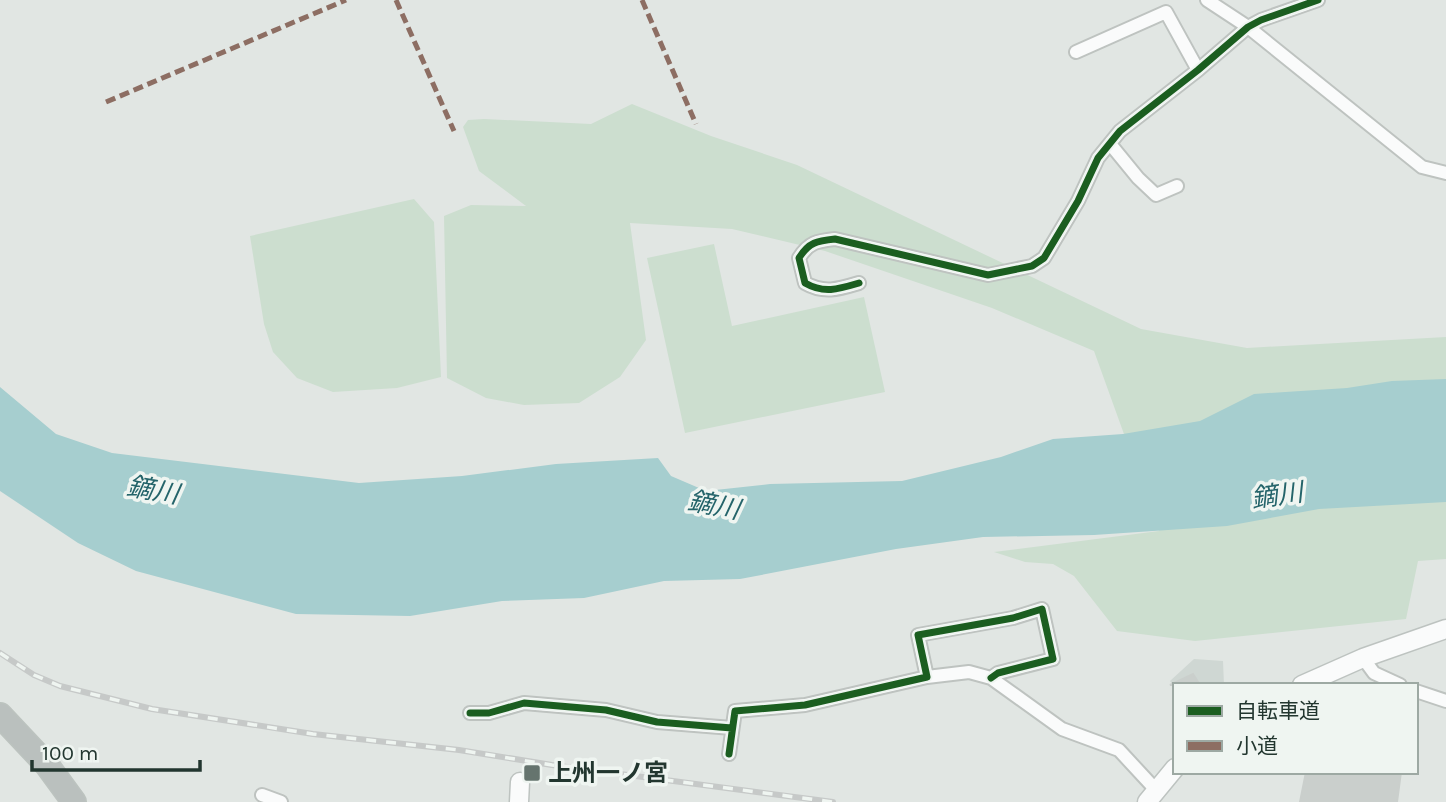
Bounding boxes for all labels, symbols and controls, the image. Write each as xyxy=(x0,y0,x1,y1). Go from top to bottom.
water label: 鏑川 xyxy=(125,471,184,511)
water label: 鏑川 xyxy=(1249,476,1308,514)
water label: 鏑川 xyxy=(685,485,745,526)
legend xyxy=(1173,683,1418,774)
text: 自転車道 xyxy=(1236,699,1320,723)
scale bar xyxy=(32,728,200,772)
text: 小道 xyxy=(1236,734,1278,758)
text: 100 m xyxy=(42,741,99,765)
place label: 上州一ノ宮 xyxy=(548,759,668,787)
marker: 上州一ノ宮 xyxy=(522,763,542,783)

